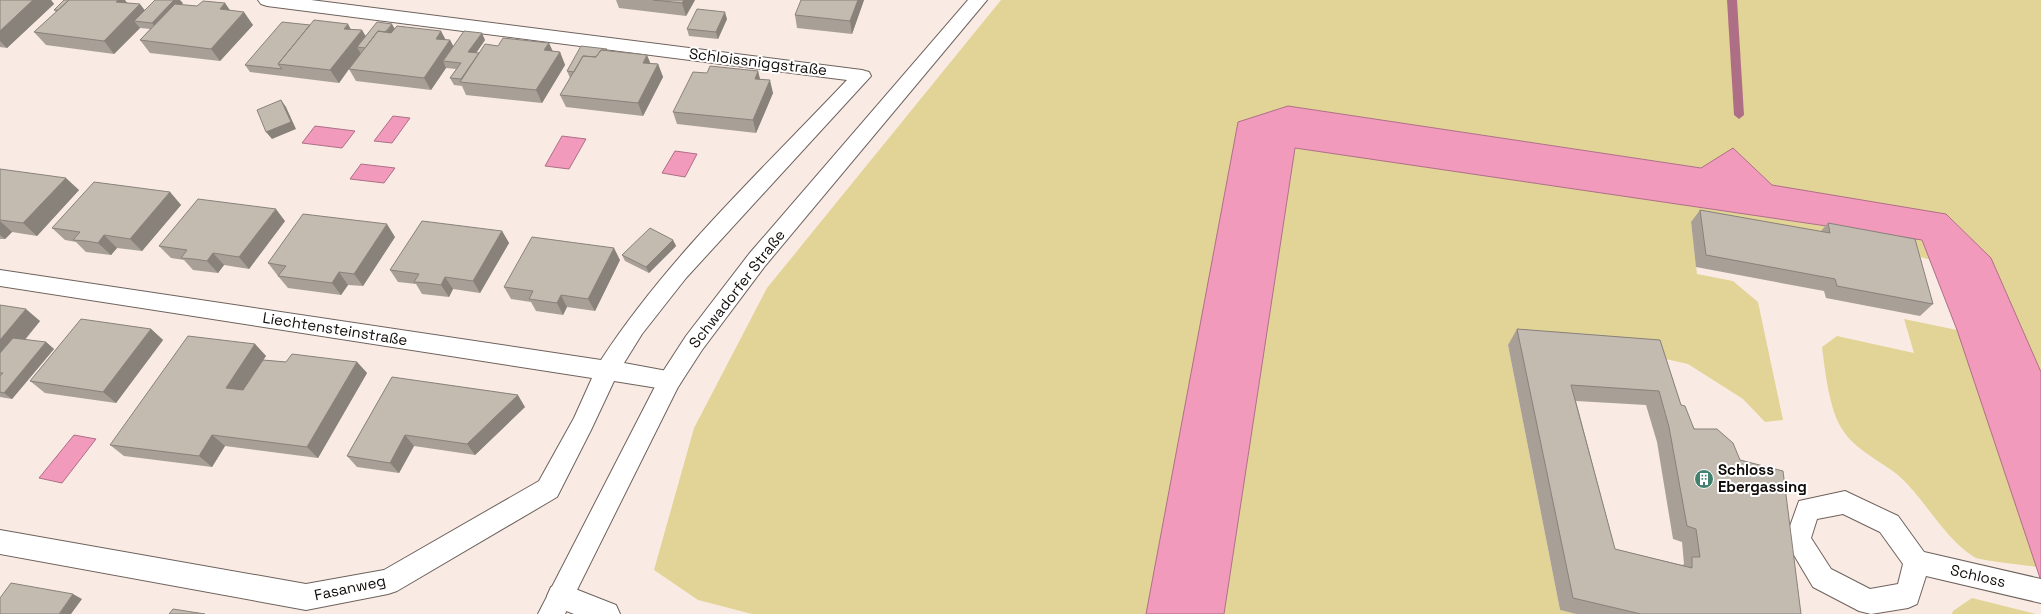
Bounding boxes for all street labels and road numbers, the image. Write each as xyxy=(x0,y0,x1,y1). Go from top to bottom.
street label: Schloissniggstraße xyxy=(688,44,828,79)
street label: Schwadorfer Straße xyxy=(684,226,789,352)
street label: Liechtensteinstraße xyxy=(261,308,409,349)
street label: Schloss xyxy=(1949,560,2008,591)
street label: Fasanweg xyxy=(312,571,387,604)

